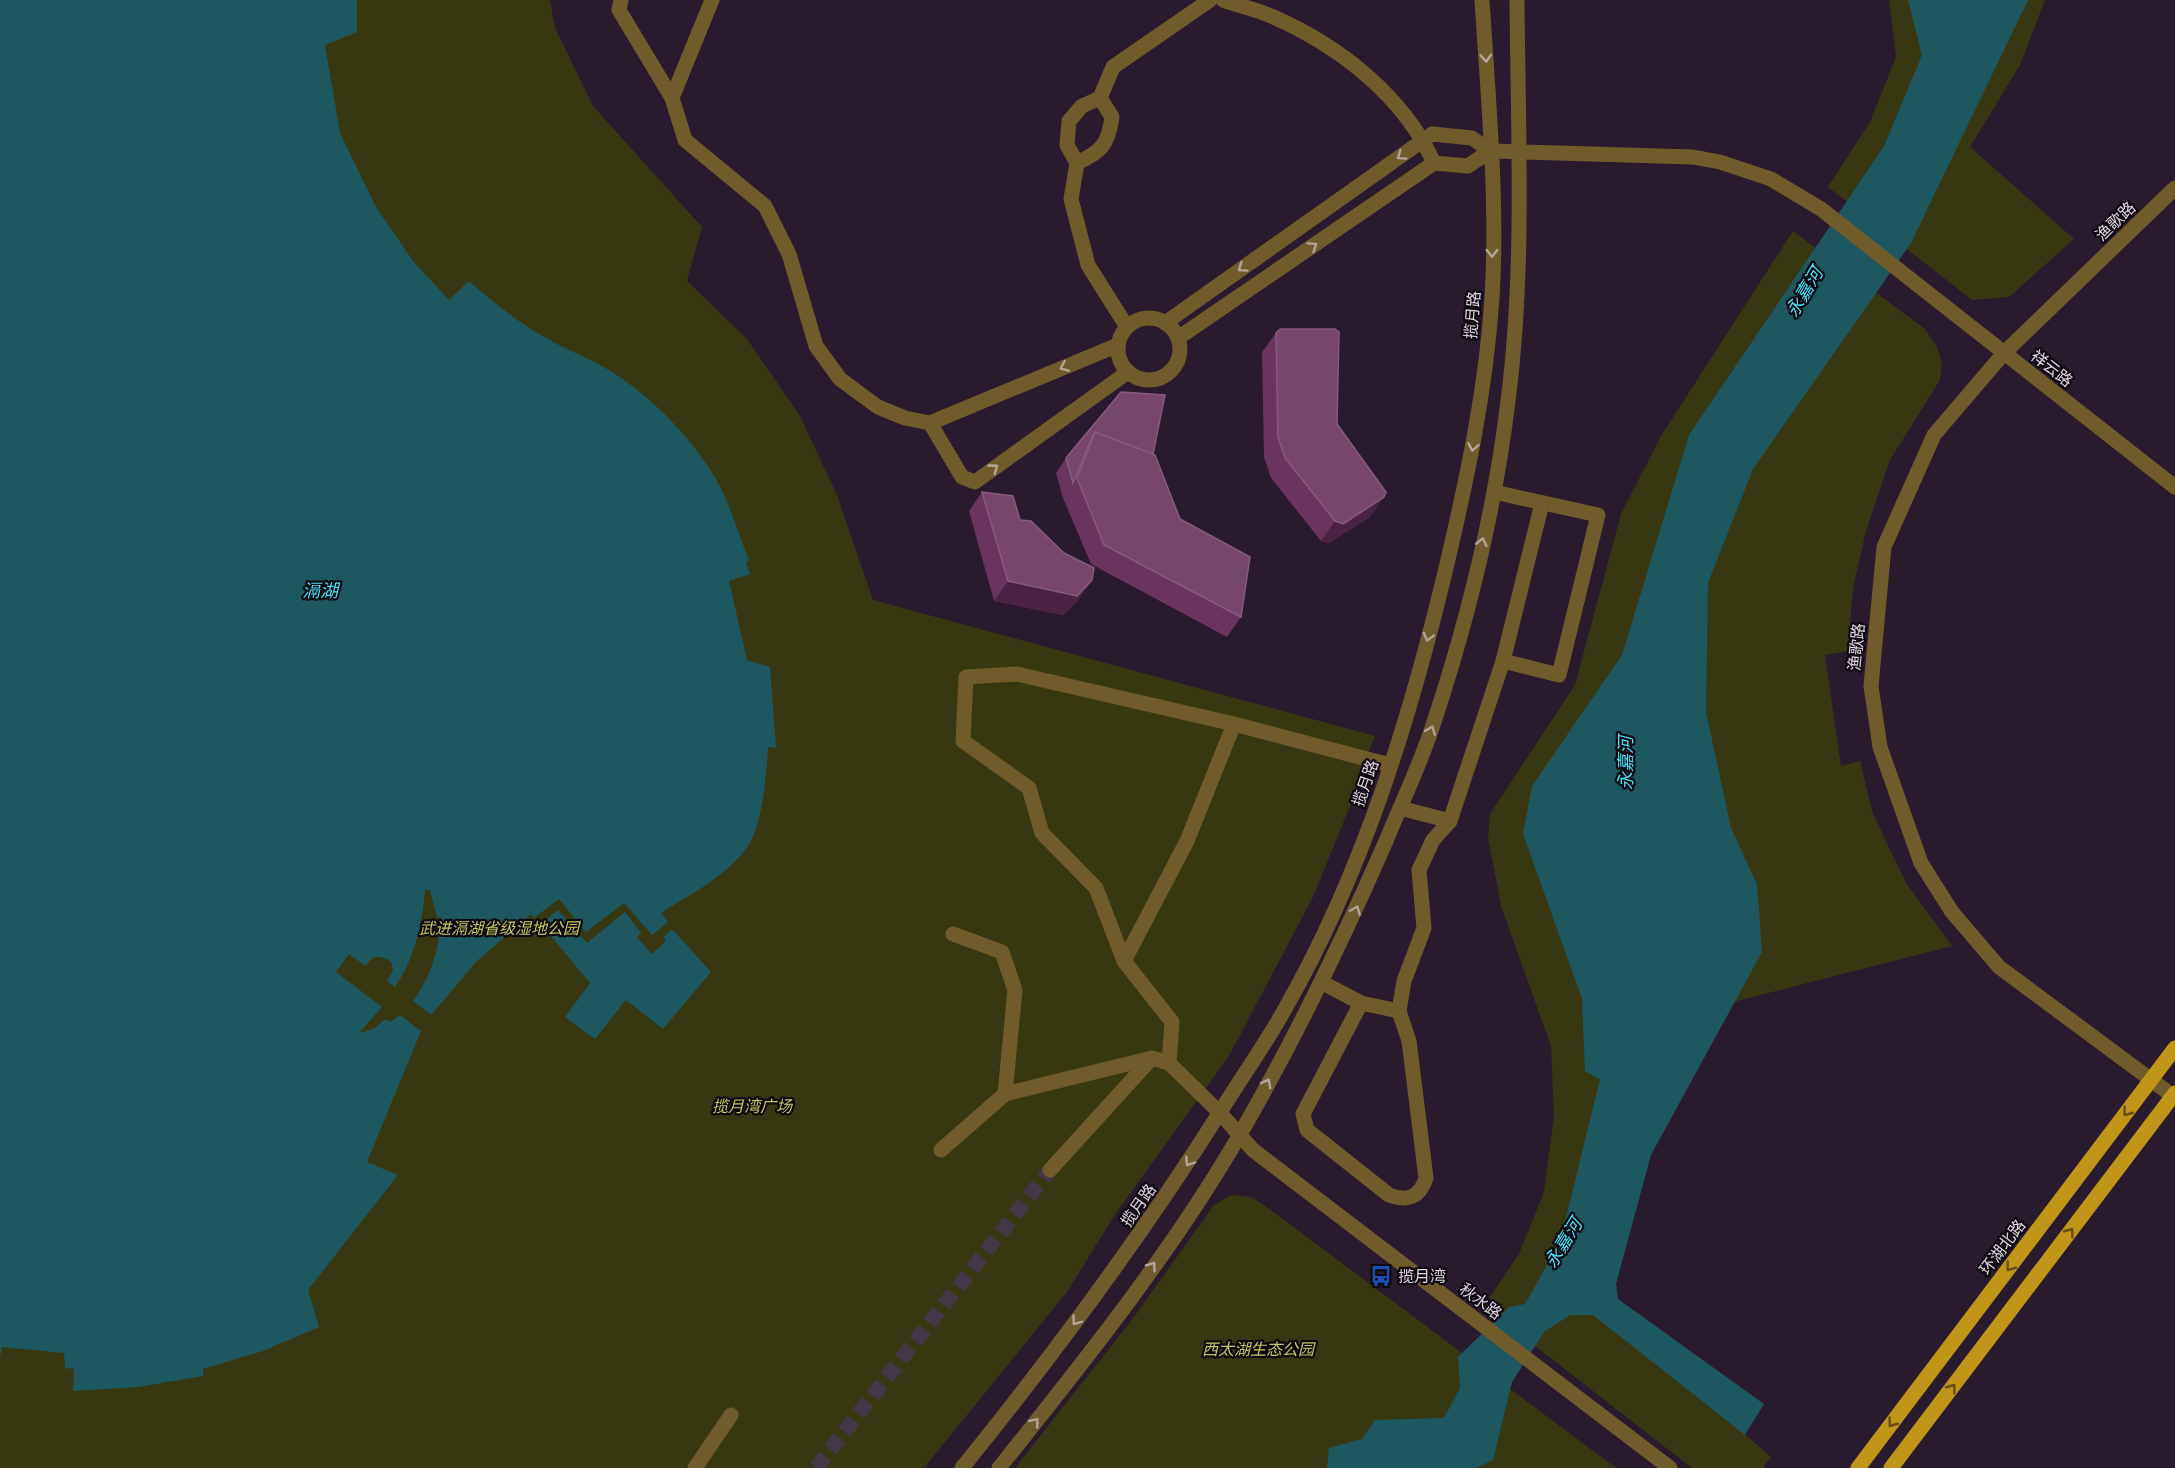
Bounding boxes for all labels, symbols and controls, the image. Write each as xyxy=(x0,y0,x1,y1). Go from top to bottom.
one-way arrow xyxy=(1479,54,1492,63)
one-way arrow xyxy=(1397,149,1408,160)
street label: 渔歌路 xyxy=(2090,196,2140,246)
one-way arrow xyxy=(1306,242,1317,253)
one-way arrow xyxy=(1486,249,1498,258)
water label: 永嘉河 xyxy=(1779,260,1830,322)
one-way arrow xyxy=(1237,261,1248,272)
street label: 揽月路 xyxy=(1459,290,1485,340)
street label: 祥云路 xyxy=(2026,345,2078,391)
one-way arrow xyxy=(1059,360,1070,372)
one-way arrow xyxy=(1467,442,1480,452)
one-way arrow xyxy=(988,464,999,475)
one-way arrow xyxy=(1475,537,1488,547)
water label: 滆湖 xyxy=(302,578,341,603)
street label: 渔歌路 xyxy=(1843,622,1869,672)
one-way arrow xyxy=(1423,632,1436,642)
one-way arrow xyxy=(1424,725,1436,736)
water label: 永嘉河 xyxy=(1613,733,1638,790)
street label: 揽月路 xyxy=(1347,757,1383,809)
one-way arrow xyxy=(1349,905,1361,916)
park label: 武进滆湖省级湿地公园 xyxy=(419,917,581,939)
one-way arrow xyxy=(1260,1079,1271,1090)
park label: 揽月湾广场 xyxy=(712,1095,794,1117)
one-way arrow xyxy=(2123,1105,2134,1116)
one-way arrow xyxy=(1185,1156,1196,1167)
street label: 揽月路 xyxy=(1115,1179,1161,1231)
water label: 永嘉河 xyxy=(1538,1211,1589,1273)
street label: 环湖北路 xyxy=(1974,1215,2030,1279)
one-way arrow xyxy=(2062,1228,2073,1239)
one-way arrow xyxy=(2006,1261,2017,1272)
one-way arrow xyxy=(1145,1262,1156,1273)
bus stop icon: 揽月湾 xyxy=(1369,1264,1393,1288)
place label: 揽月湾 xyxy=(1398,1265,1446,1287)
street label: 秋水路 xyxy=(1455,1278,1507,1324)
one-way arrow xyxy=(1072,1315,1083,1326)
park label: 西太湖生态公园 xyxy=(1202,1338,1316,1360)
one-way arrow xyxy=(1945,1383,1956,1394)
one-way arrow xyxy=(1888,1416,1899,1427)
one-way arrow xyxy=(1028,1418,1039,1429)

